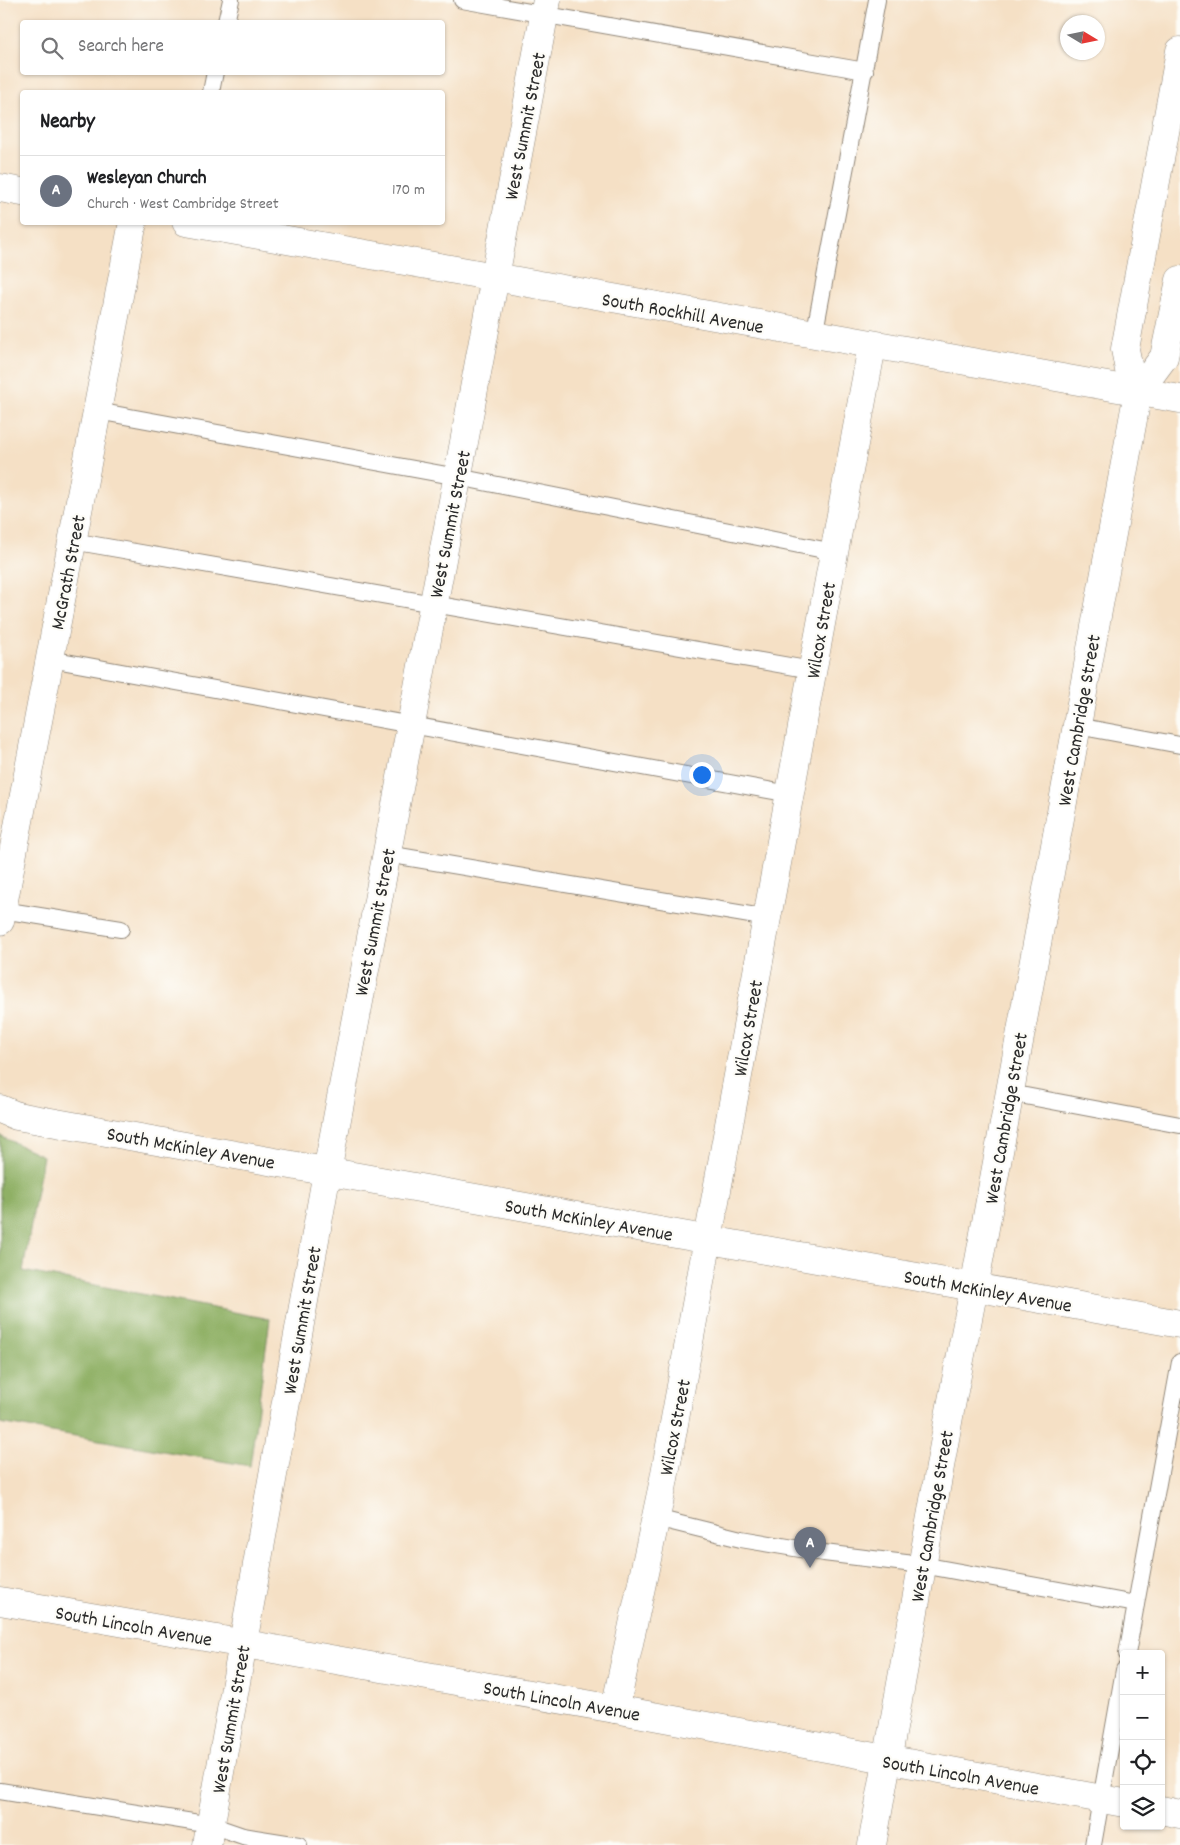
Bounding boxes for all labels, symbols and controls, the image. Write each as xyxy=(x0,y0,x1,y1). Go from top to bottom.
north arrow xyxy=(1060,15,1105,60)
search box xyxy=(20,20,445,75)
icon: search xyxy=(38,34,66,62)
text: Search here xyxy=(78,34,164,61)
street label: West Summit Street xyxy=(499,50,555,203)
text: Nearby xyxy=(40,108,95,138)
text: Wesleyan Church xyxy=(87,166,207,193)
text: A xyxy=(52,179,60,202)
text: 170 m xyxy=(392,179,425,202)
text: Church · West Cambridge Street xyxy=(87,193,279,216)
street label: South Rockhill Avenue xyxy=(599,287,766,343)
street label: West Summit Street xyxy=(424,448,480,601)
street label: McGrath Street xyxy=(45,513,95,632)
street label: Wilcox Street xyxy=(801,580,845,681)
street label: West Cambridge Street xyxy=(1052,633,1110,808)
your location xyxy=(689,762,715,788)
street label: West Summit Street xyxy=(349,846,405,999)
street label: Wilcox Street xyxy=(728,978,772,1079)
street label: West Cambridge Street xyxy=(979,1031,1037,1206)
street label: South McKinley Avenue xyxy=(104,1121,277,1179)
street label: South McKinley Avenue xyxy=(502,1193,675,1251)
street label: West Summit Street xyxy=(277,1244,331,1397)
street label: South McKinley Avenue xyxy=(901,1264,1074,1322)
street label: Wilcox Street xyxy=(654,1377,700,1478)
street label: West Cambridge Street xyxy=(905,1429,963,1604)
pin: A xyxy=(794,1527,826,1568)
street label: South Lincoln Avenue xyxy=(53,1600,214,1656)
street label: West Summit Street xyxy=(206,1643,260,1796)
map controls xyxy=(1120,1650,1165,1830)
button: + xyxy=(1120,1650,1165,1695)
street label: South Lincoln Avenue xyxy=(481,1675,642,1731)
button: − xyxy=(1120,1695,1165,1740)
button: locate xyxy=(1120,1740,1165,1785)
street label: South Lincoln Avenue xyxy=(880,1749,1041,1805)
button: layers xyxy=(1120,1785,1165,1830)

